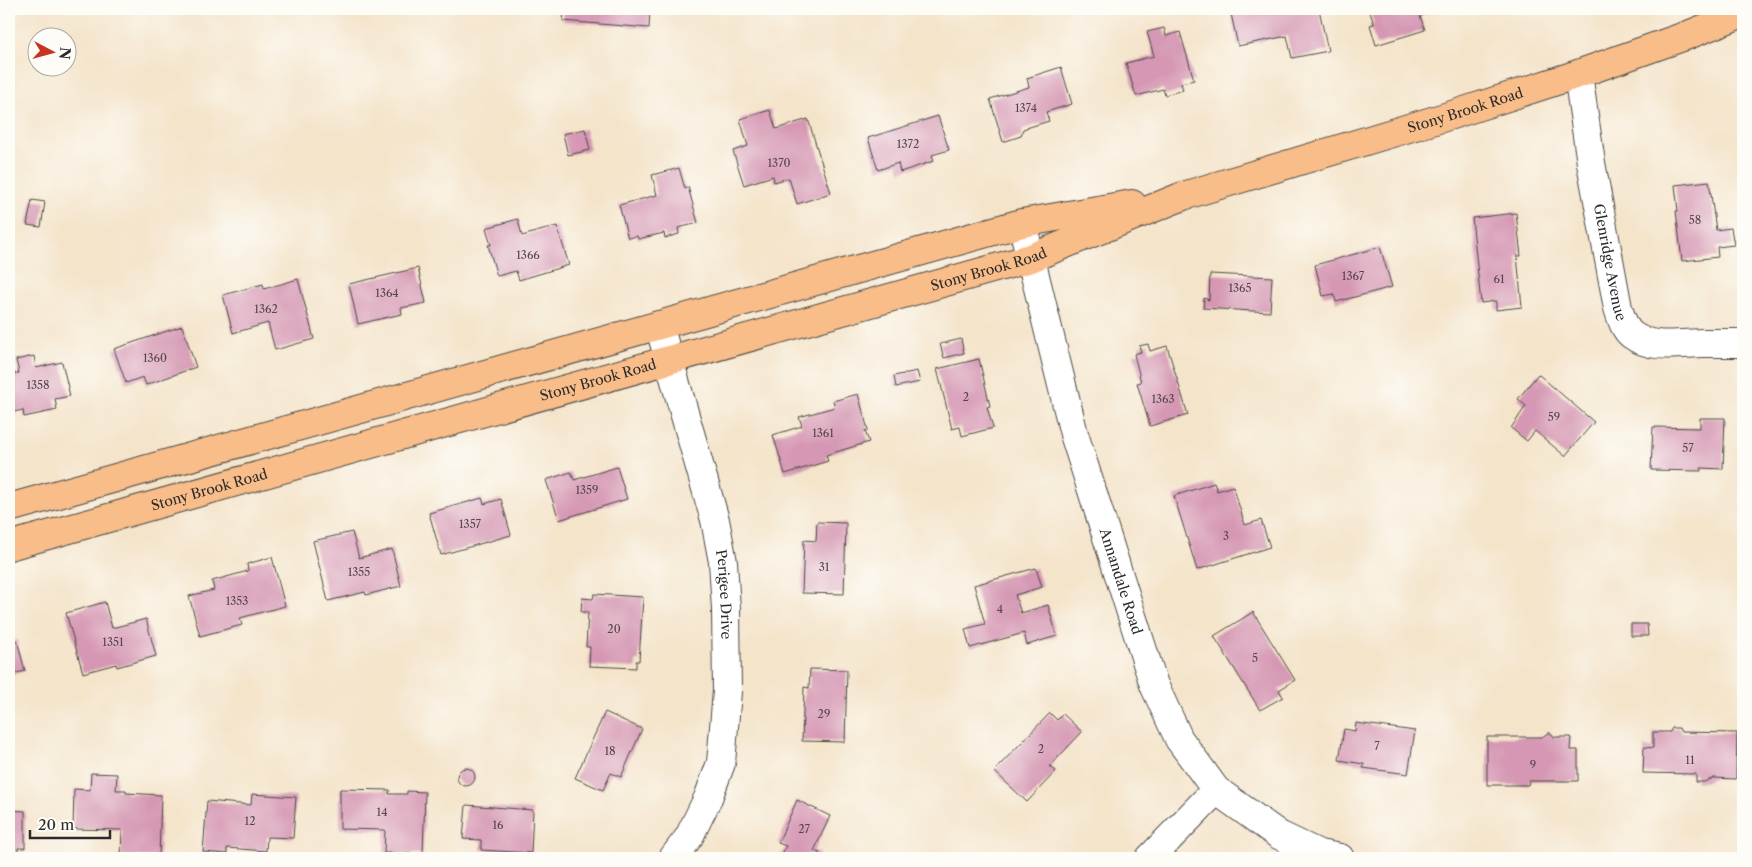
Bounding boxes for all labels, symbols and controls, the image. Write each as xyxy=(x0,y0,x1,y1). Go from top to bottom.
north arrow xyxy=(28,28,78,78)
text: N xyxy=(55,46,75,60)
street label: Stony Brook Road xyxy=(1405,83,1526,137)
house number: 1374 xyxy=(1015,101,1037,115)
house number: 1372 xyxy=(897,137,919,151)
house number: 1370 xyxy=(767,156,791,170)
street label: Glenridge Avenue xyxy=(1590,202,1631,323)
house number: 58 xyxy=(1689,213,1701,227)
street label: Stony Brook Road xyxy=(928,243,1050,295)
house number: 1366 xyxy=(516,248,540,262)
house number: 1367 xyxy=(1342,269,1365,283)
house number: 61 xyxy=(1493,272,1505,286)
house number: 1365 xyxy=(1228,281,1252,295)
house number: 1364 xyxy=(375,286,399,300)
house number: 1362 xyxy=(254,302,278,316)
house number: 1360 xyxy=(143,351,167,365)
street label: Stony Brook Road xyxy=(538,355,659,405)
house number: 1358 xyxy=(26,378,50,392)
house number: 2 xyxy=(963,390,969,404)
house number: 1363 xyxy=(1151,392,1175,406)
house number: 59 xyxy=(1548,410,1560,424)
house number: 1361 xyxy=(812,426,834,440)
house number: 57 xyxy=(1682,441,1694,455)
street label: Stony Brook Road xyxy=(149,464,270,515)
house number: 1359 xyxy=(575,483,599,497)
house number: 1357 xyxy=(459,517,482,531)
street label: Annandale Road xyxy=(1095,525,1146,637)
house number: 3 xyxy=(1223,529,1229,543)
street label: Perigee Drive xyxy=(712,548,735,640)
house number: 31 xyxy=(819,560,830,574)
house number: 1355 xyxy=(348,565,370,579)
house number: 1353 xyxy=(226,594,248,608)
house number: 4 xyxy=(997,602,1003,616)
house number: 20 xyxy=(607,622,621,636)
house number: 1351 xyxy=(102,635,124,649)
house number: 5 xyxy=(1252,651,1258,665)
house number: 29 xyxy=(818,707,830,721)
house number: 7 xyxy=(1374,739,1380,753)
house number: 2 xyxy=(1038,742,1044,756)
house number: 18 xyxy=(604,744,616,758)
house number: 11 xyxy=(1685,753,1695,767)
house number: 9 xyxy=(1530,758,1536,772)
house number: 14 xyxy=(377,805,387,819)
scale bar xyxy=(30,807,110,839)
house number: 12 xyxy=(245,814,255,828)
text: 20 m xyxy=(38,815,74,834)
house number: 16 xyxy=(492,818,504,832)
house number: 27 xyxy=(798,822,810,836)

